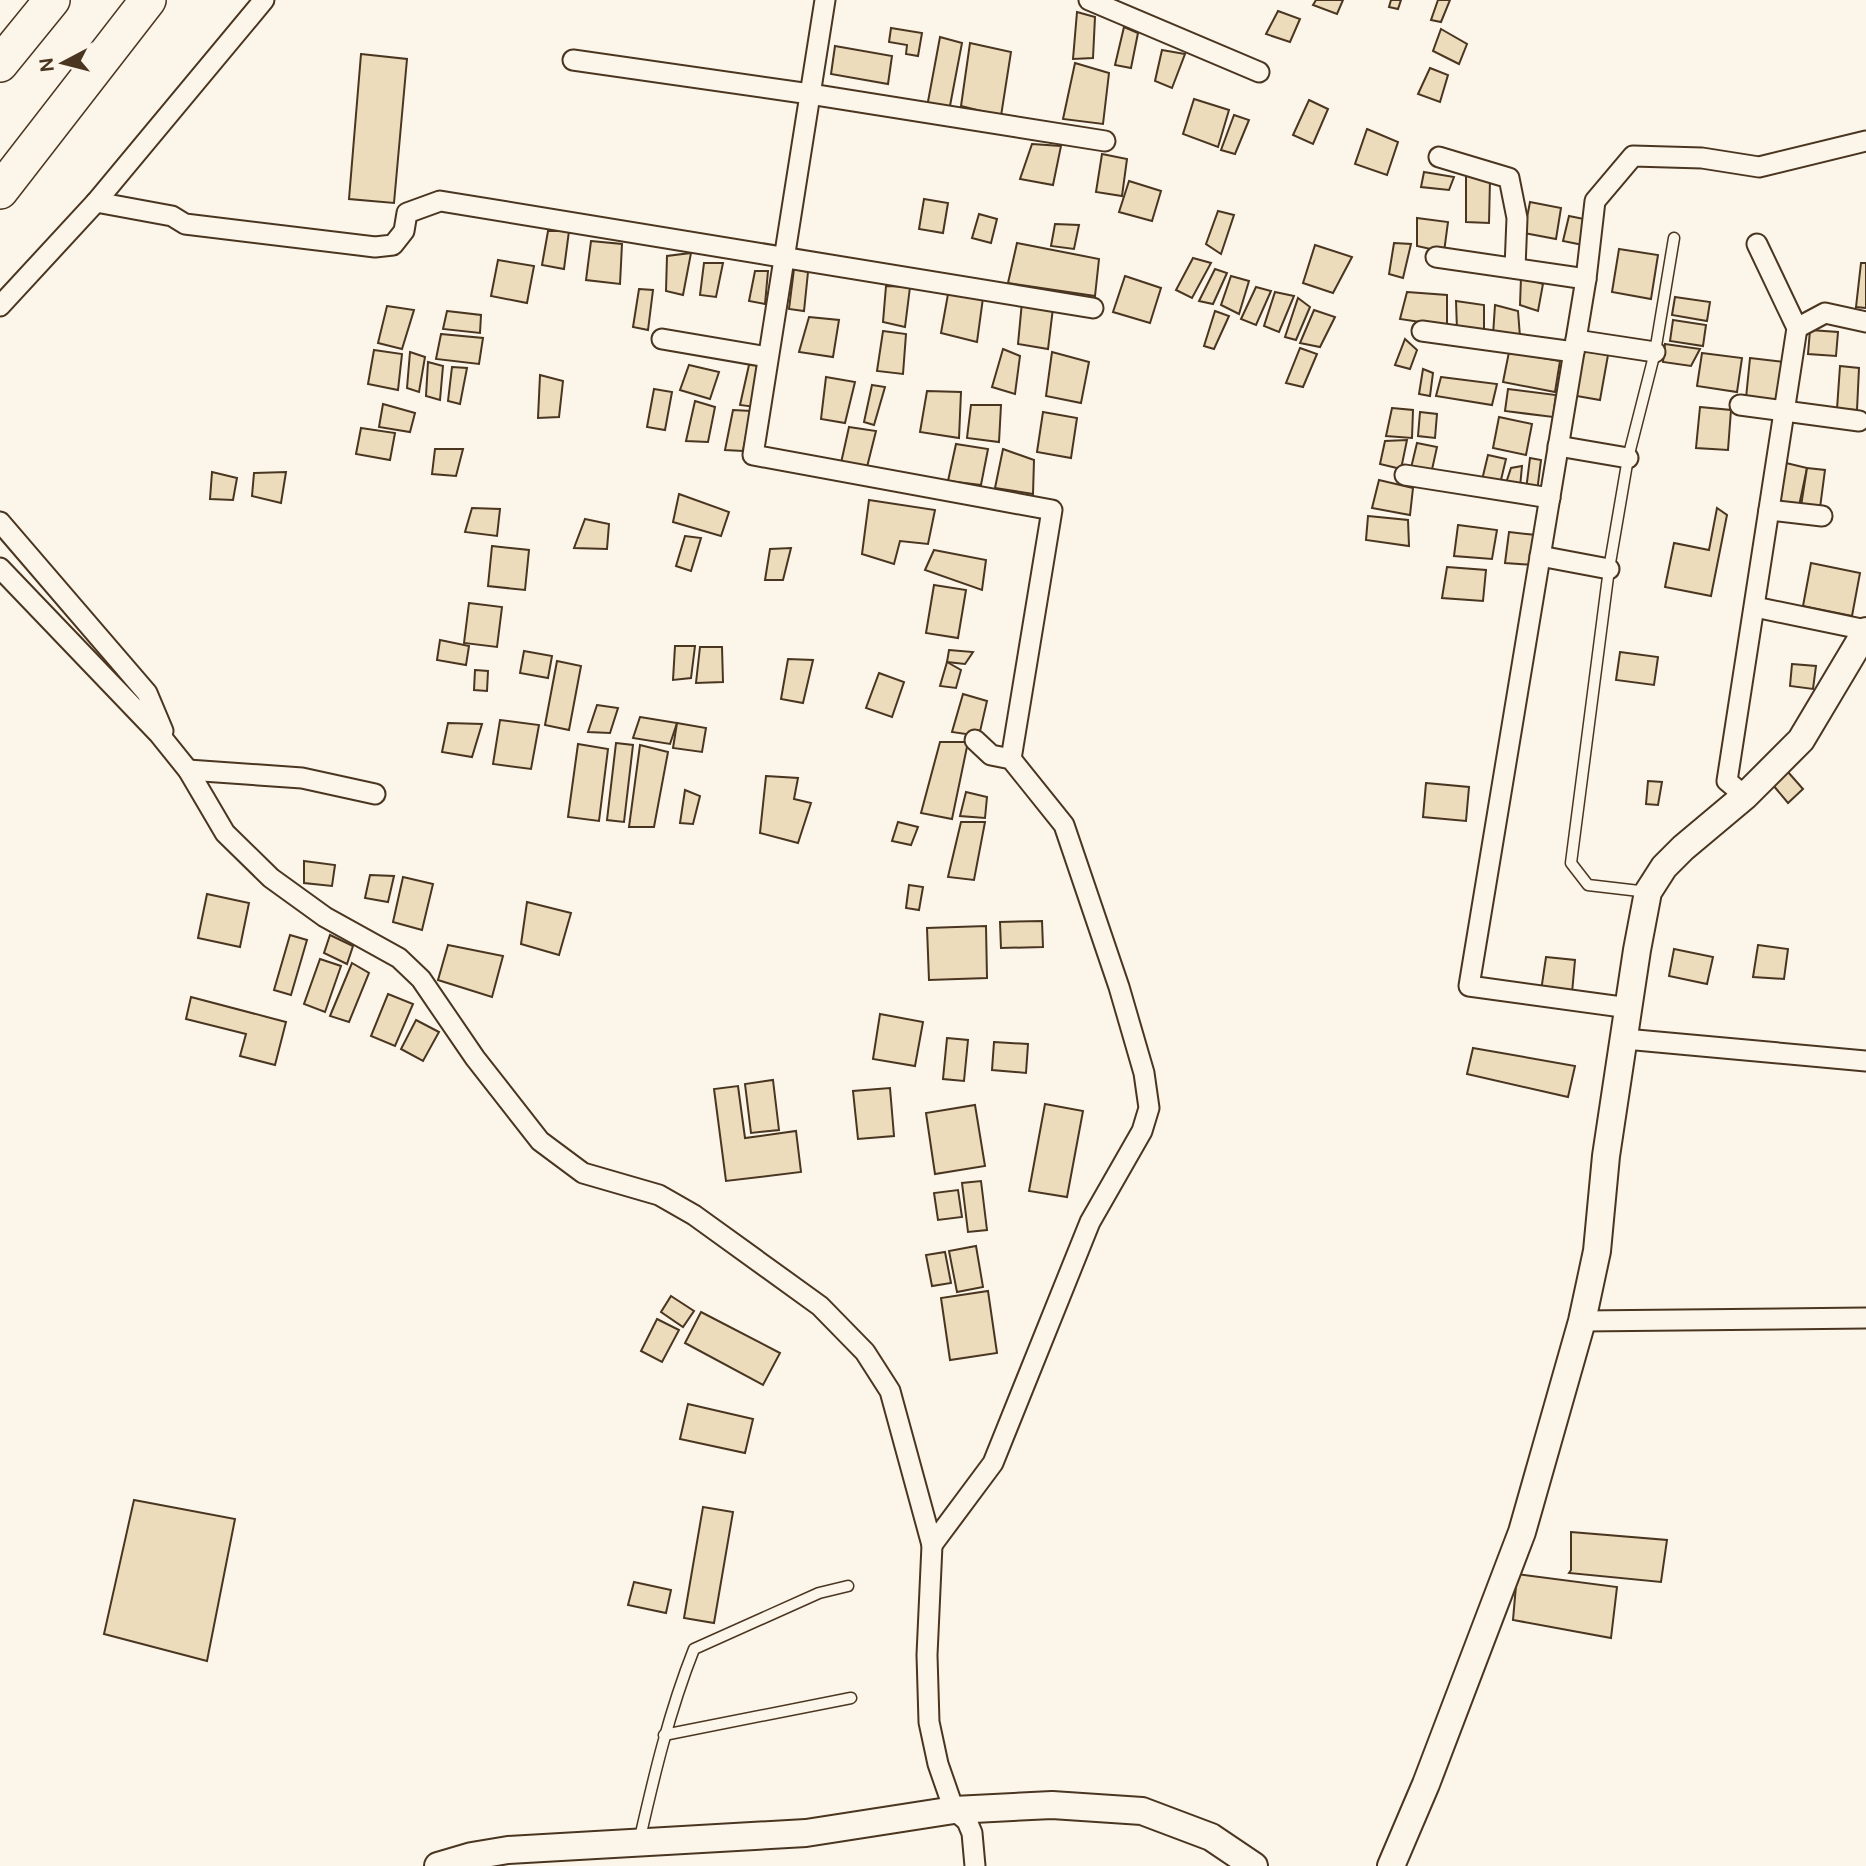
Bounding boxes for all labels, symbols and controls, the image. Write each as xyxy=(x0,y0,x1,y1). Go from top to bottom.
north arrow xyxy=(28,28,98,98)
text: N xyxy=(33,57,60,73)

